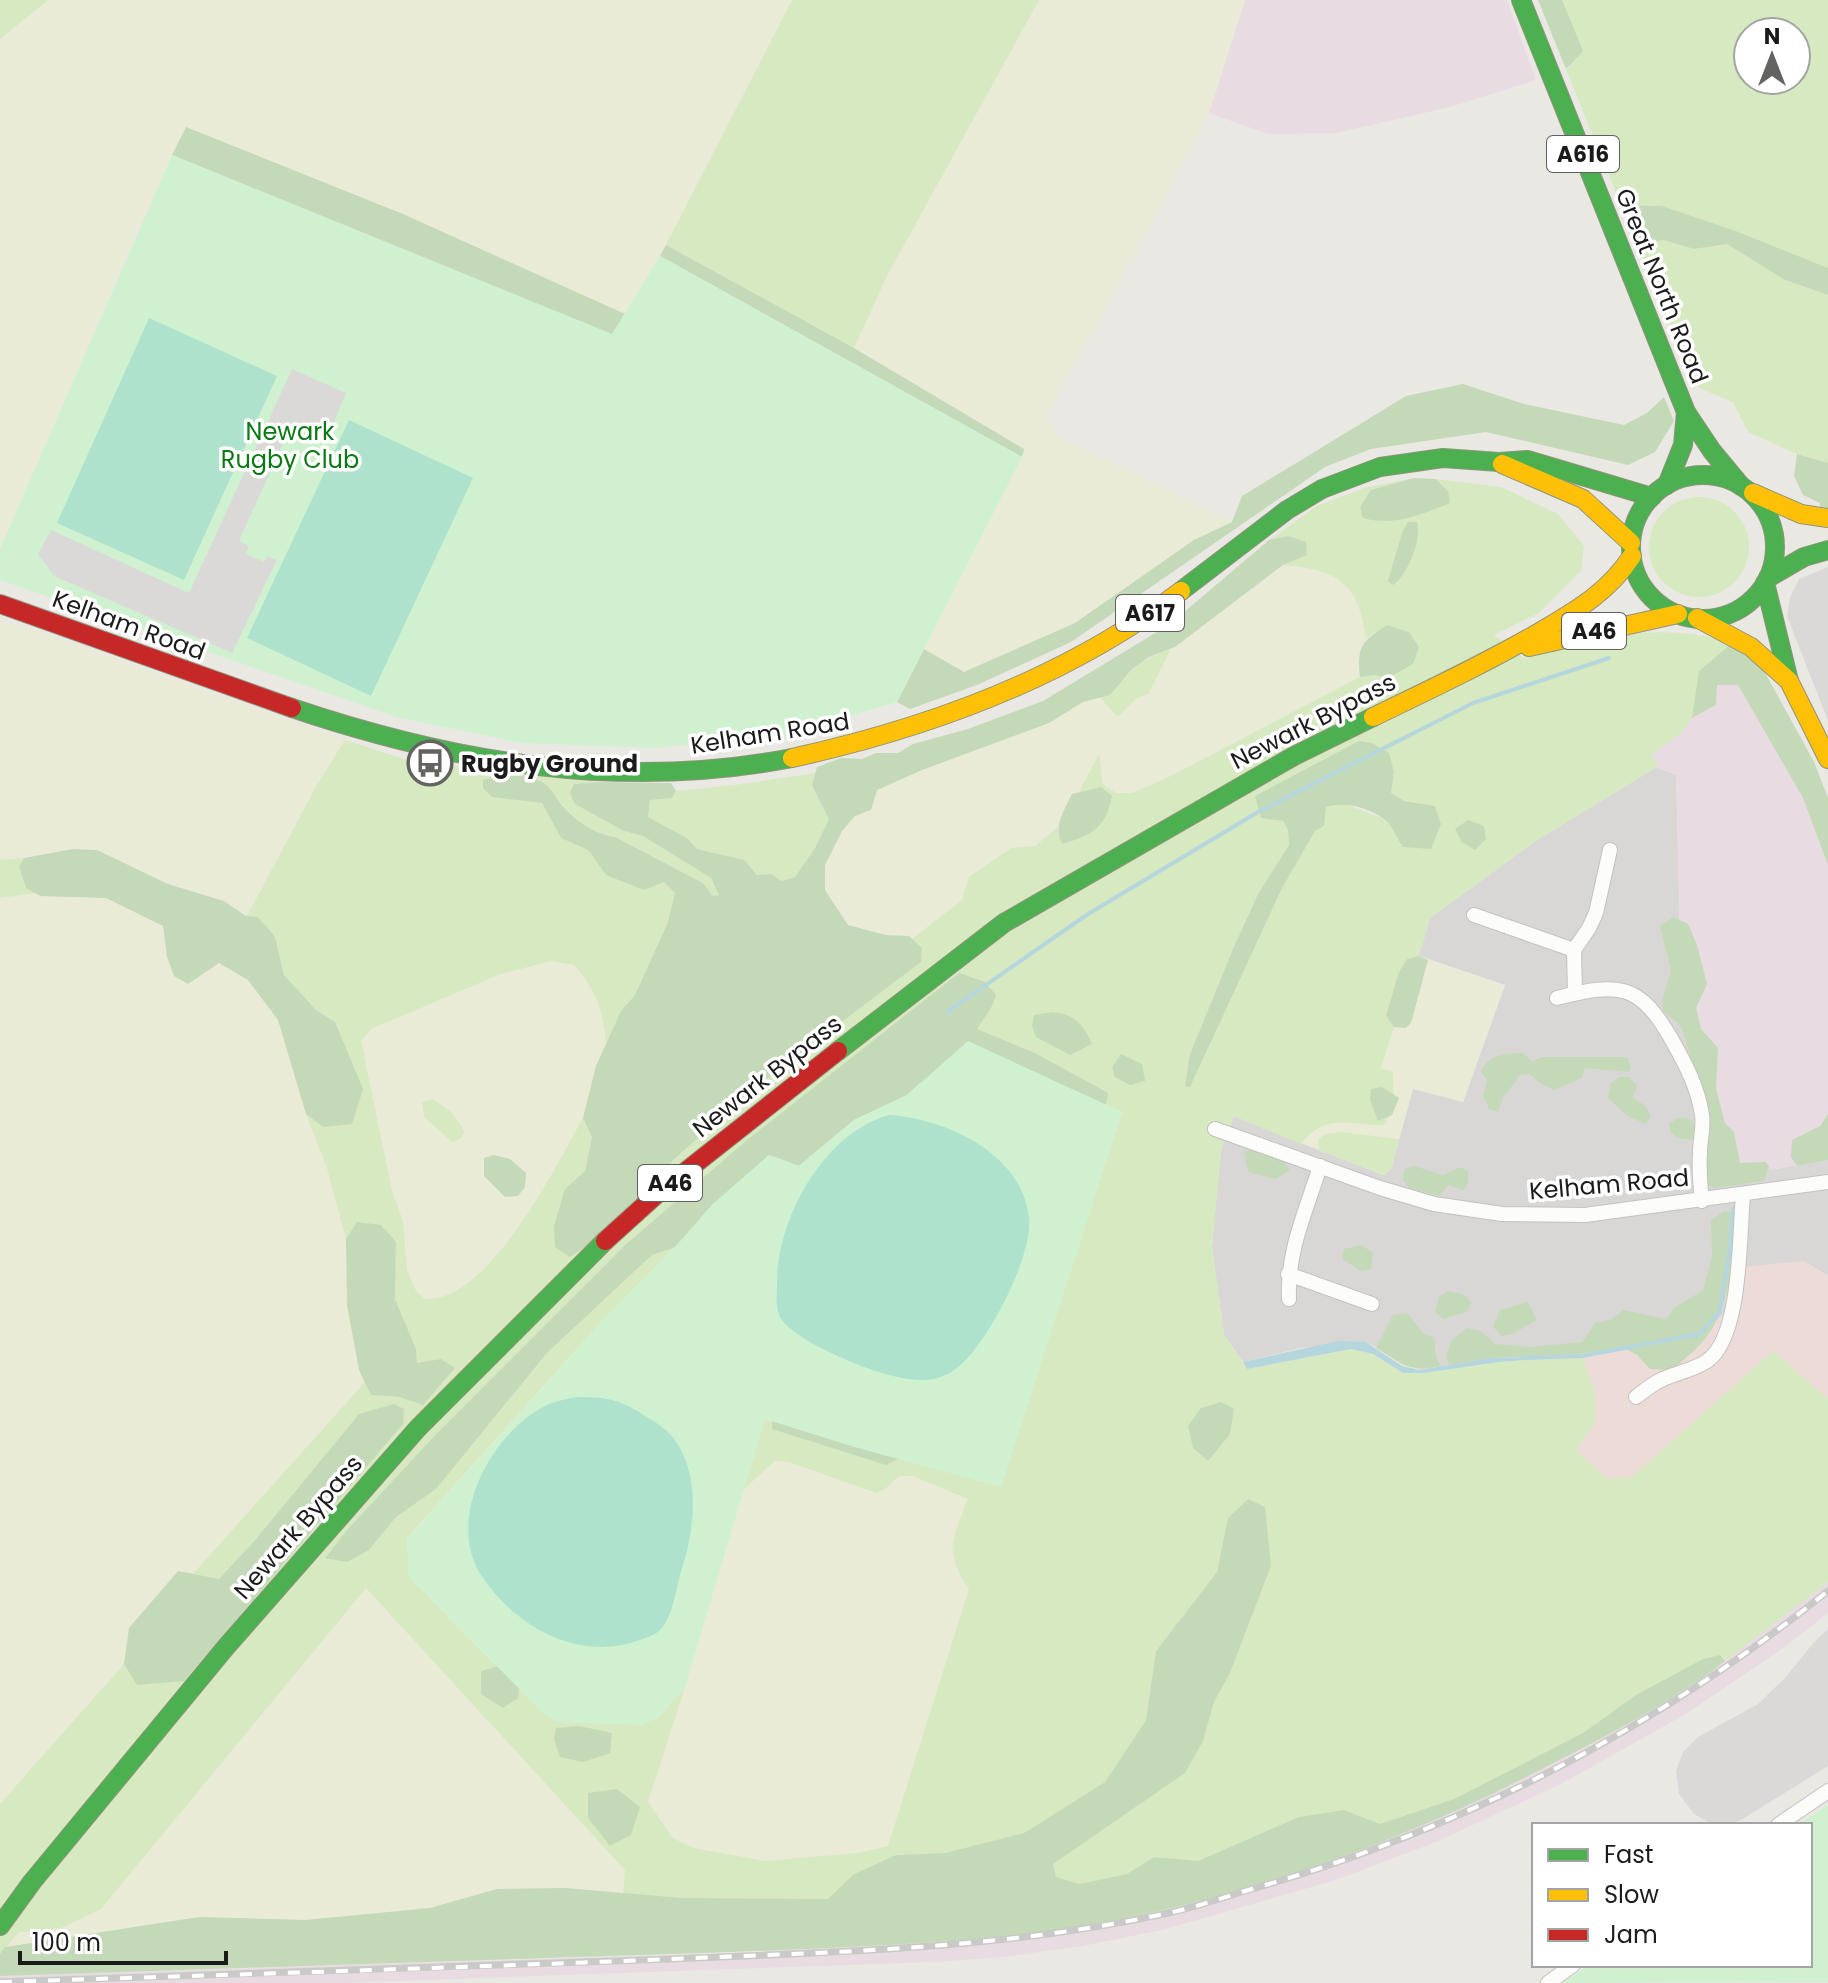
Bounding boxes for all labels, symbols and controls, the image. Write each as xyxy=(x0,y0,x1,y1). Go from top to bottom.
north arrow xyxy=(1732,16,1812,96)
text: N xyxy=(1764,21,1780,52)
road number: A616 xyxy=(1547,136,1619,172)
street label: Great North Road xyxy=(1608,183,1716,389)
park label: Newark Rugby Club xyxy=(221,415,359,476)
street label: Kelham Road xyxy=(48,582,210,668)
road number: A617 xyxy=(1116,595,1184,631)
road number: A46 xyxy=(1562,613,1626,649)
street label: Newark Bypass xyxy=(1225,665,1401,777)
street label: Kelham Road xyxy=(688,704,852,762)
bus stop icon: Rugby Ground xyxy=(406,739,454,787)
place label: Rugby Ground xyxy=(461,747,638,780)
street label: Newark Bypass xyxy=(685,1007,849,1145)
street label: Kelham Road xyxy=(1528,1161,1690,1207)
road number: A46 xyxy=(638,1165,702,1201)
street label: Newark Bypass xyxy=(226,1448,370,1606)
legend xyxy=(1532,1823,1812,1967)
text: Fast xyxy=(1604,1838,1654,1871)
text: Slow xyxy=(1604,1878,1659,1911)
scale bar xyxy=(20,1915,226,1965)
text: Jam xyxy=(1604,1918,1658,1951)
text: 100 m xyxy=(32,1926,101,1959)

